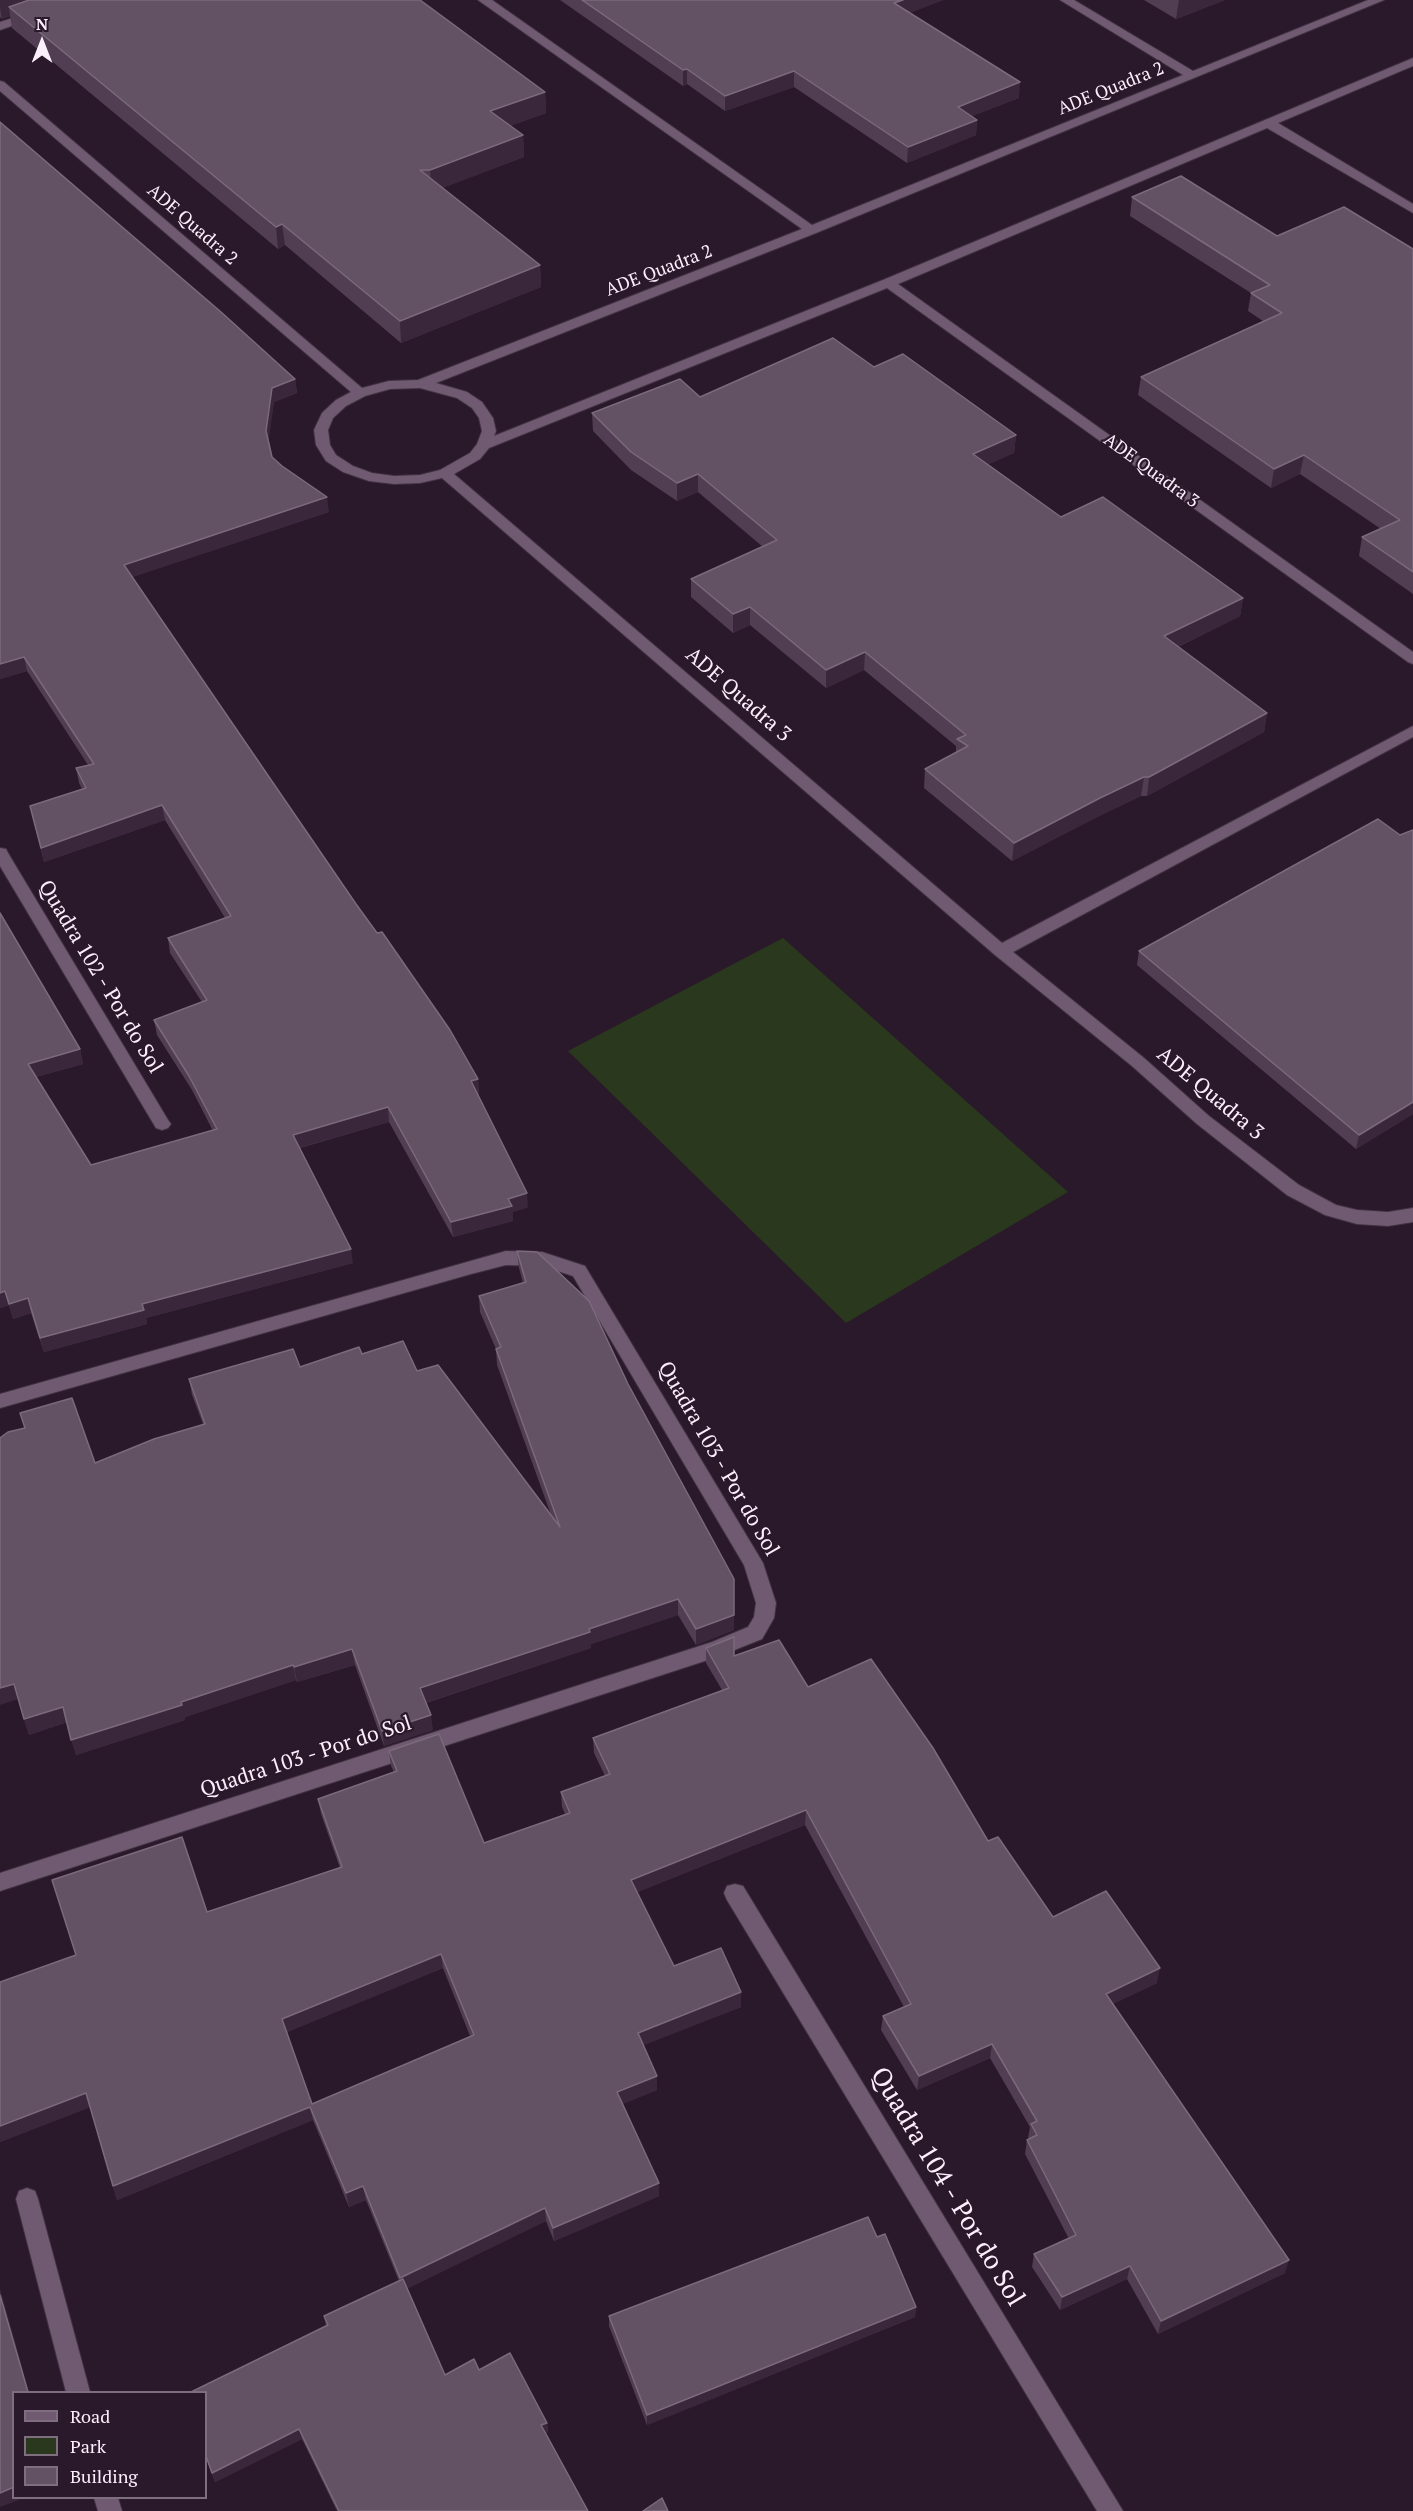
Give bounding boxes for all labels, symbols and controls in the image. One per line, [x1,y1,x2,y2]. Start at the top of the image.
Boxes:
north arrow [12,12,72,72]
text: N [36,13,48,35]
street label: ADE Quadra 2 [1055,58,1167,120]
street label: ADE Quadra 2 [142,180,242,270]
street label: ADE Quadra 2 [603,241,715,301]
street label: ADE Quadra 3 [1099,429,1203,513]
street label: ADE Quadra 3 [680,642,796,748]
street label: Quadra 102 - Por do Sol [32,876,168,1078]
street label: ADE Quadra 3 [1152,1042,1268,1146]
street label: Quadra 103 - Por do Sol [652,1357,784,1561]
street label: Quadra 103 - Por do Sol [197,1711,415,1803]
street label: Quadra 104 - Por do Sol [863,2062,1031,2312]
legend [12,2391,207,2499]
text: Road [70,2404,110,2428]
text: Park [70,2434,106,2458]
text: Building [70,2464,138,2488]

